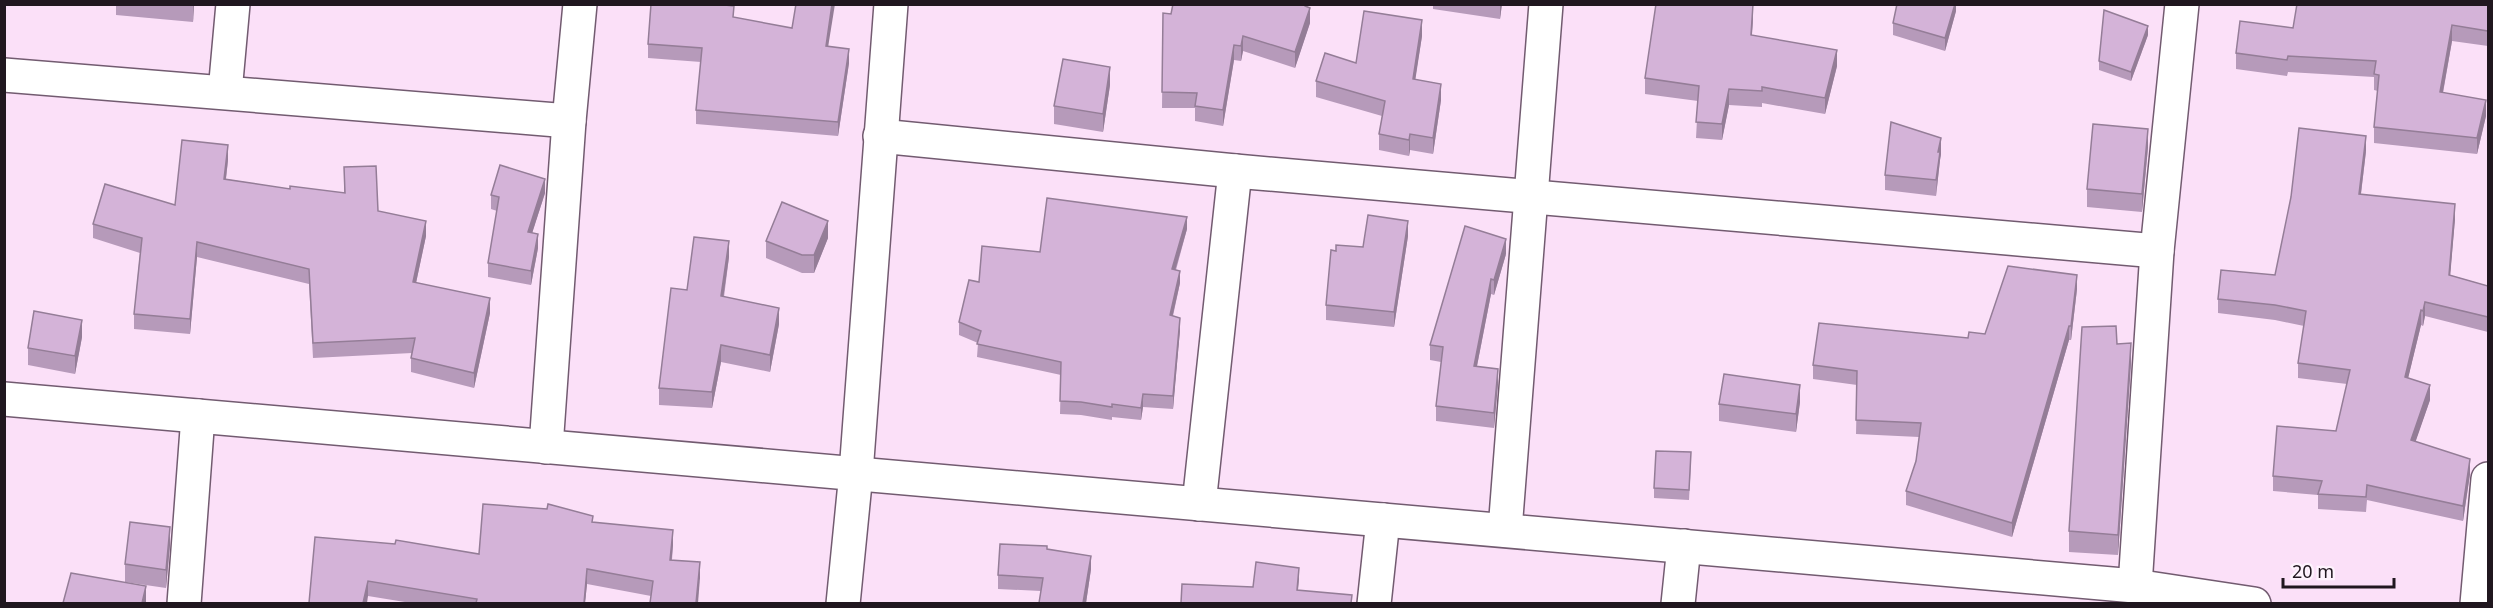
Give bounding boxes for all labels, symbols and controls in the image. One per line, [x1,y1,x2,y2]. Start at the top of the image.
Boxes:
scale bar [2283,551,2394,589]
text: 20 m [2292,559,2334,583]

